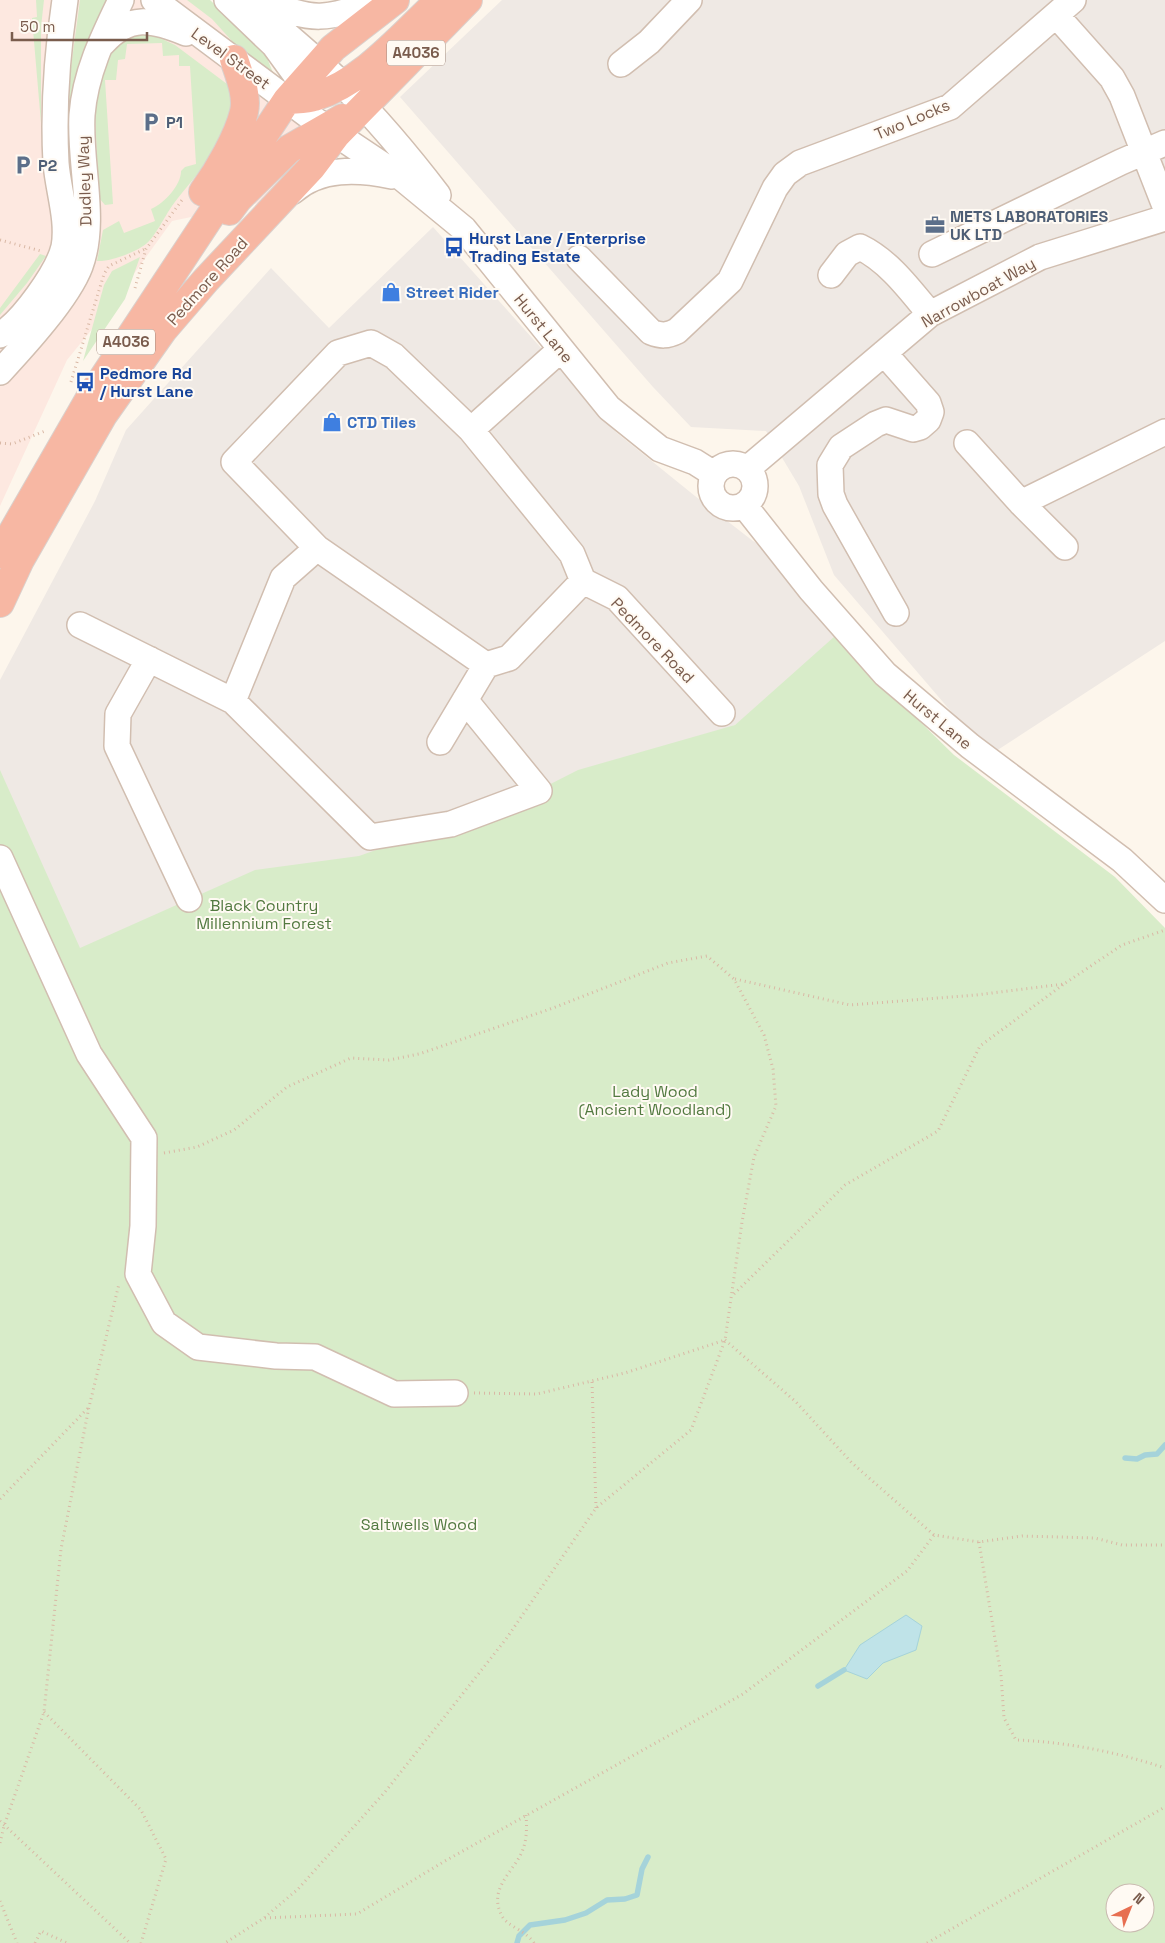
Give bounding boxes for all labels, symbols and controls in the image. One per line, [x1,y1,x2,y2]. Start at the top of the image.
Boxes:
scale bar [12,10,148,42]
text: 50 m [20,17,55,36]
street label: Level Street [187,23,274,94]
road number: A4036 [387,40,445,66]
street label: Two Locks [871,94,953,145]
parking icon: P1 [140,111,162,133]
place label: P1 [166,112,183,133]
street label: Dudley Way [72,135,97,227]
parking icon: P2 [12,154,34,176]
place label: P2 [38,155,57,176]
place label: METS LABORATORIES UK LTD [950,206,1108,245]
office icon: METS LABORATORIES UK LTD [924,214,946,236]
place label: Hurst Lane / Enterprise Trading Estate [469,228,646,267]
street label: Pedmore Road [162,233,252,330]
bus stop icon: Hurst Lane / Enterprise Trading Estate [443,236,465,258]
street label: Narrowboat Way [918,252,1039,332]
shop icon: Street Rider [380,281,402,303]
place label: Street Rider [406,282,499,303]
street label: Hurst Lane [509,289,578,367]
road number: A4036 [97,330,155,354]
place label: Pedmore Rd / Hurst Lane [99,363,193,402]
bus stop icon: Pedmore Rd / Hurst Lane [74,371,96,393]
shop icon: CTD Tiles [321,411,343,433]
place label: CTD Tiles [347,412,416,433]
street label: Pedmore Road [606,593,699,688]
street label: Hurst Lane [899,685,976,754]
park label: Black Country Millennium Forest [196,895,332,934]
park label: Lady Wood (Ancient Woodland) [579,1081,731,1120]
park label: Saltwells Wood [361,1514,477,1535]
north arrow [1105,1883,1155,1933]
text: N [1129,1889,1148,1908]

